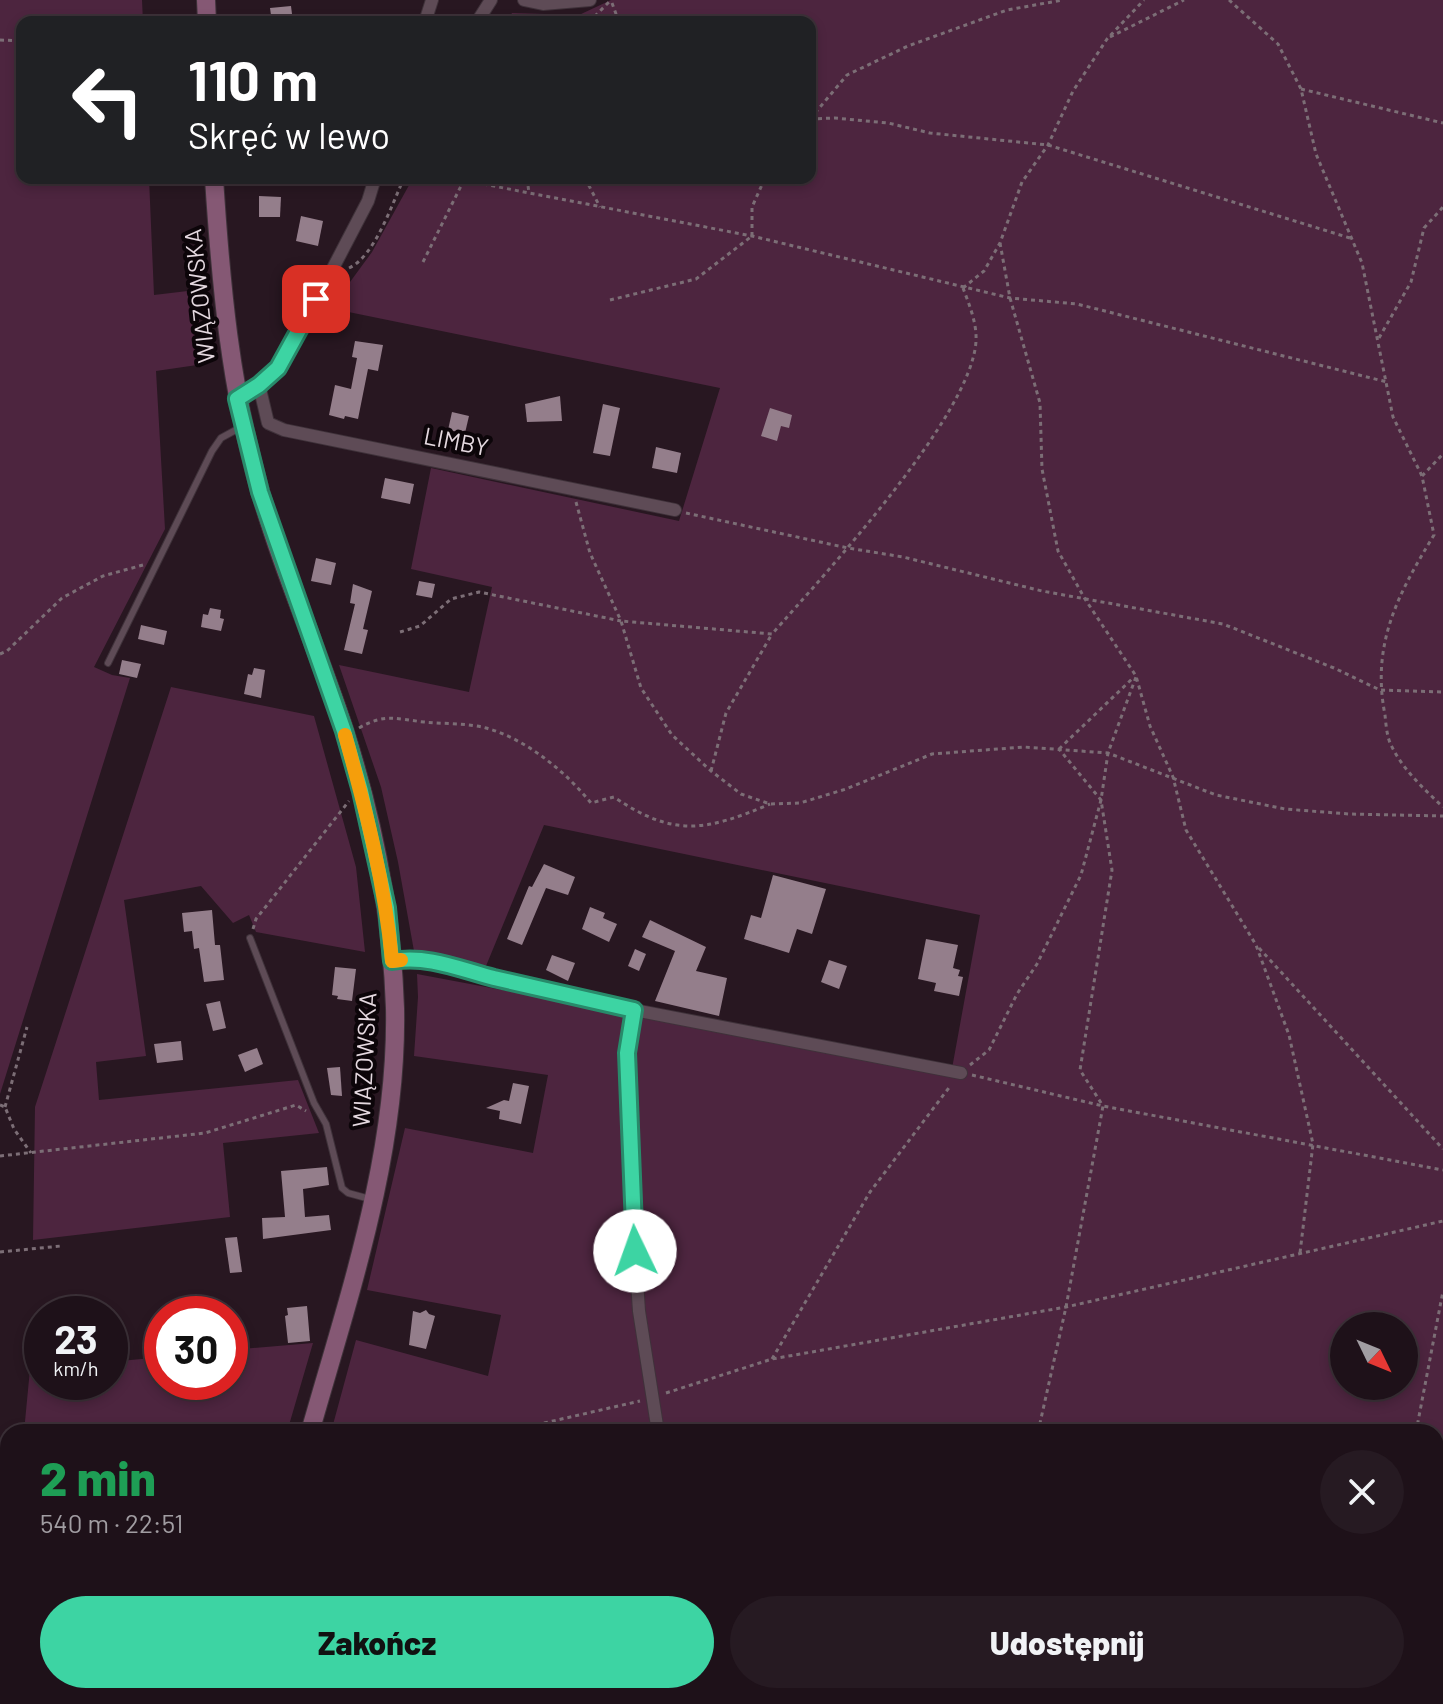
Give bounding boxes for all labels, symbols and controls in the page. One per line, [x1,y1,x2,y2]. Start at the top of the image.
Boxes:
text: 110 m [188,45,318,112]
icon: left [56,48,160,152]
text: Skręć w lewo [188,113,390,156]
street label: WIĄZOWSKA [177,227,220,365]
pin [282,265,350,333]
icon: arrive [294,277,338,321]
street label: LIMBY [421,420,491,461]
street label: WIĄZOWSKA [345,992,382,1128]
position arrow [593,1209,677,1293]
speed limit sign: 30 [144,1296,248,1400]
north arrow [1330,1312,1418,1400]
map controls [1330,1312,1418,1400]
text: 23 [54,1314,98,1362]
text: km/h [53,1356,99,1380]
text: 2 min [40,1448,156,1506]
button: close [1320,1450,1404,1534]
text: 540 m · 22:51 [40,1507,183,1538]
button: Zakończ [40,1596,714,1688]
button: Udostępnij [730,1596,1404,1688]

